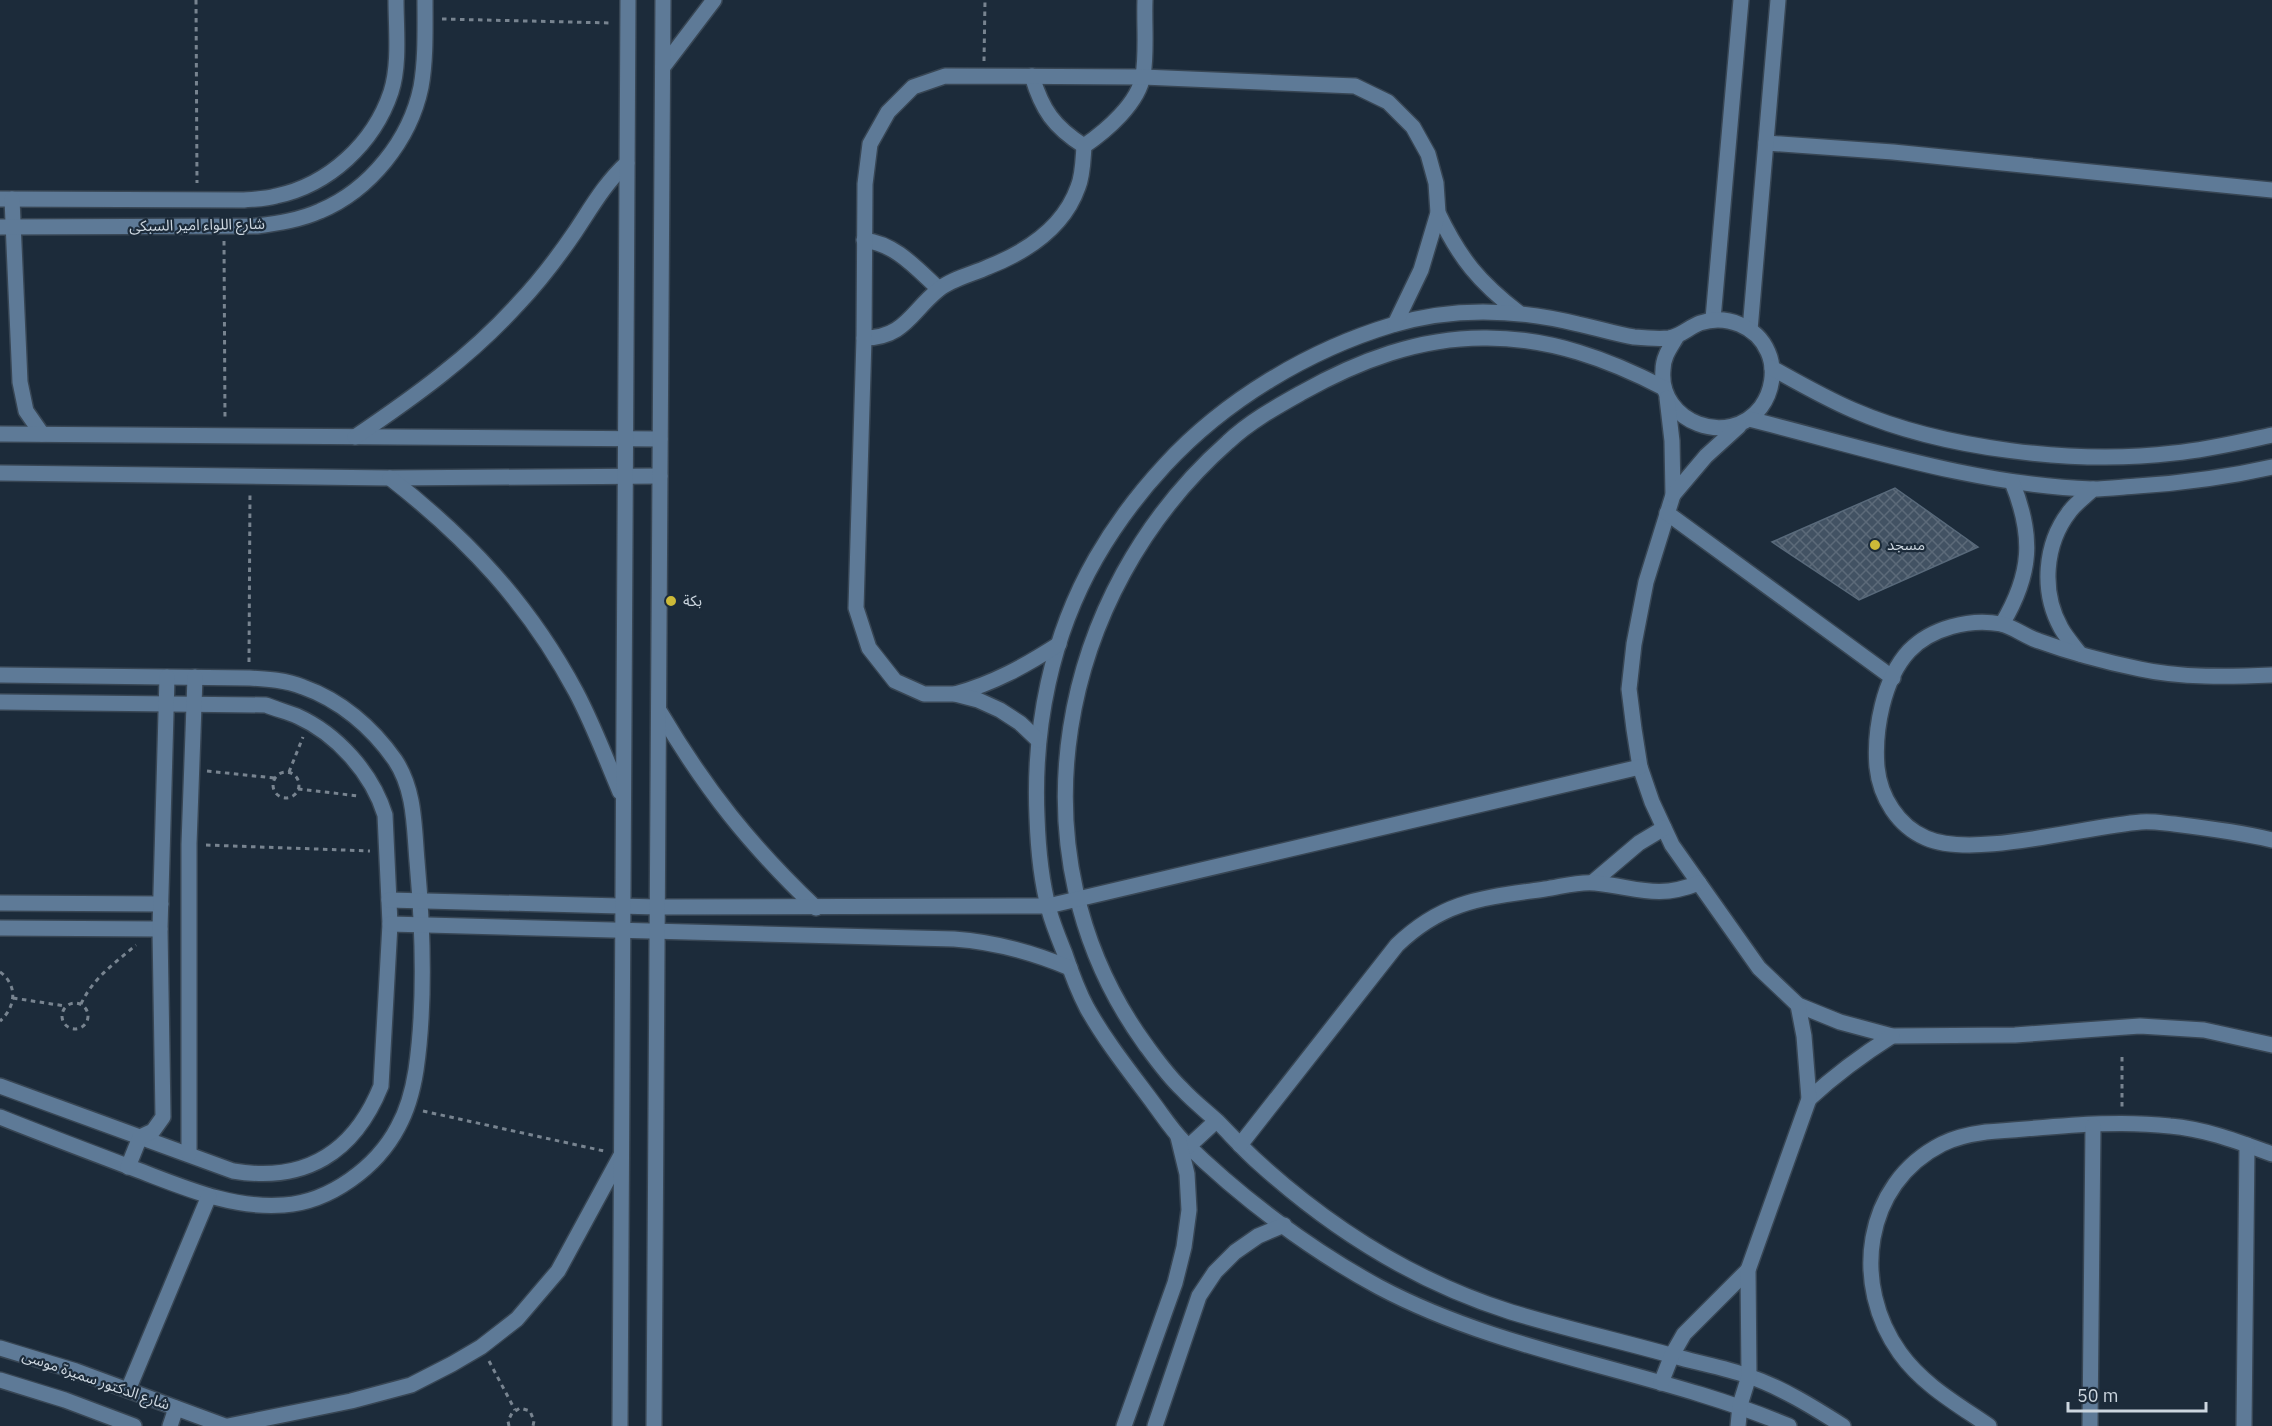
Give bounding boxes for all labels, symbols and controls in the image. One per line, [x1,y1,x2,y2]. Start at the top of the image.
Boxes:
street label: شارع اللواء امير السبكى [129,214,265,238]
place label: مسجد [1887,535,1925,554]
marker: مسجد [1868,538,1882,552]
place label: بكة [683,591,702,610]
marker: بكة [664,594,678,608]
street label: شارع الدكتور سميرة موسى [19,1345,173,1417]
scale bar [2068,1375,2206,1413]
text: 50 m [2077,1384,2119,1407]

